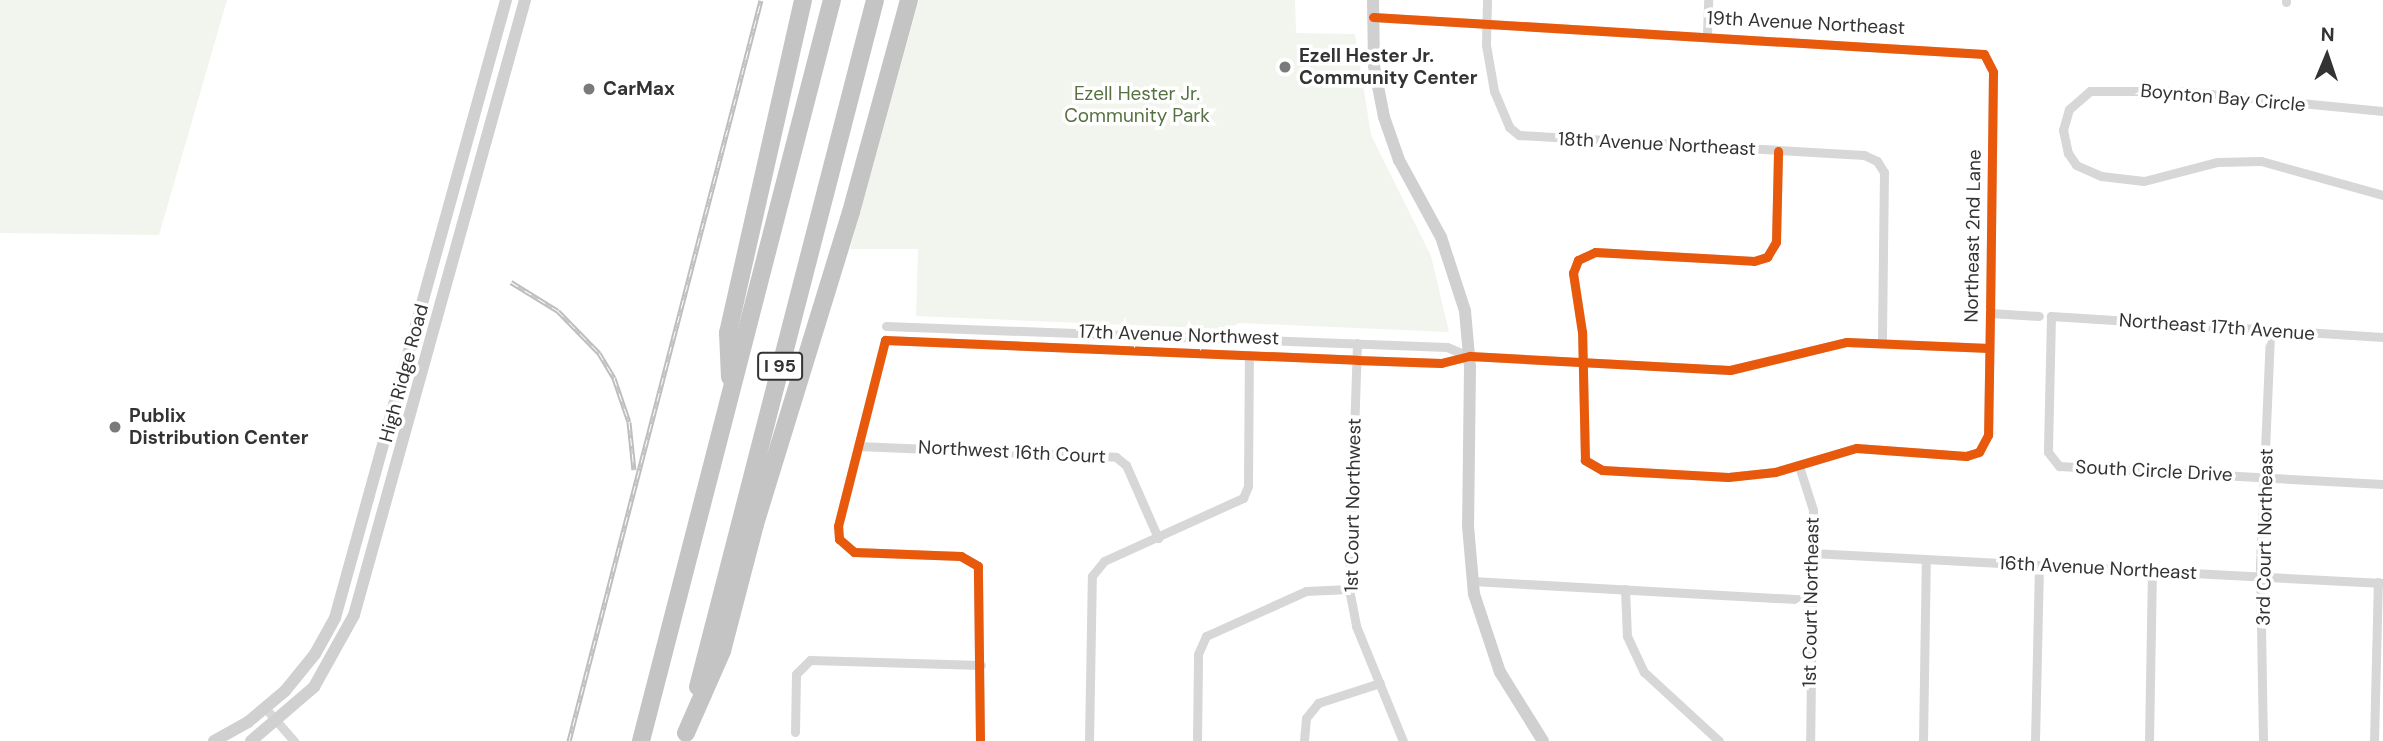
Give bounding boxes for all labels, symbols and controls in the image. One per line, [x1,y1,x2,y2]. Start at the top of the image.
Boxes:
street label: 19th Avenue Northeast [1706,6,1906,40]
north arrow [2292,21,2362,91]
text: N [2320,22,2335,47]
place label: Ezell Hester Jr. Community Center [1299,45,1478,89]
marker: Ezell Hester Jr. Community Center [1277,59,1293,75]
place label: CarMax [603,78,675,100]
street label: Boynton Bay Circle [2139,79,2307,117]
marker: CarMax [581,81,597,97]
park label: Ezell Hester Jr. Community Park [1064,83,1210,127]
street label: 18th Avenue Northeast [1558,127,1756,161]
street label: Northeast 2nd Lane [1960,149,1986,323]
street label: High Ridge Road [375,301,433,445]
street label: Northeast 17th Avenue [2118,309,2316,345]
street label: 17th Avenue Northwest [1078,320,1280,350]
road number: I 95 [756,352,804,380]
place label: Publix Distribution Center [129,405,308,449]
street label: 1st Court Northwest [1340,418,1366,592]
marker: Publix Distribution Center [107,419,123,435]
street label: Northwest 16th Court [918,436,1106,468]
street label: 3rd Court Northeast [2252,448,2278,626]
street label: South Circle Drive [2075,455,2233,487]
street label: 1st Court Northeast [1798,517,1824,687]
street label: 16th Avenue Northeast [1998,551,2198,585]

